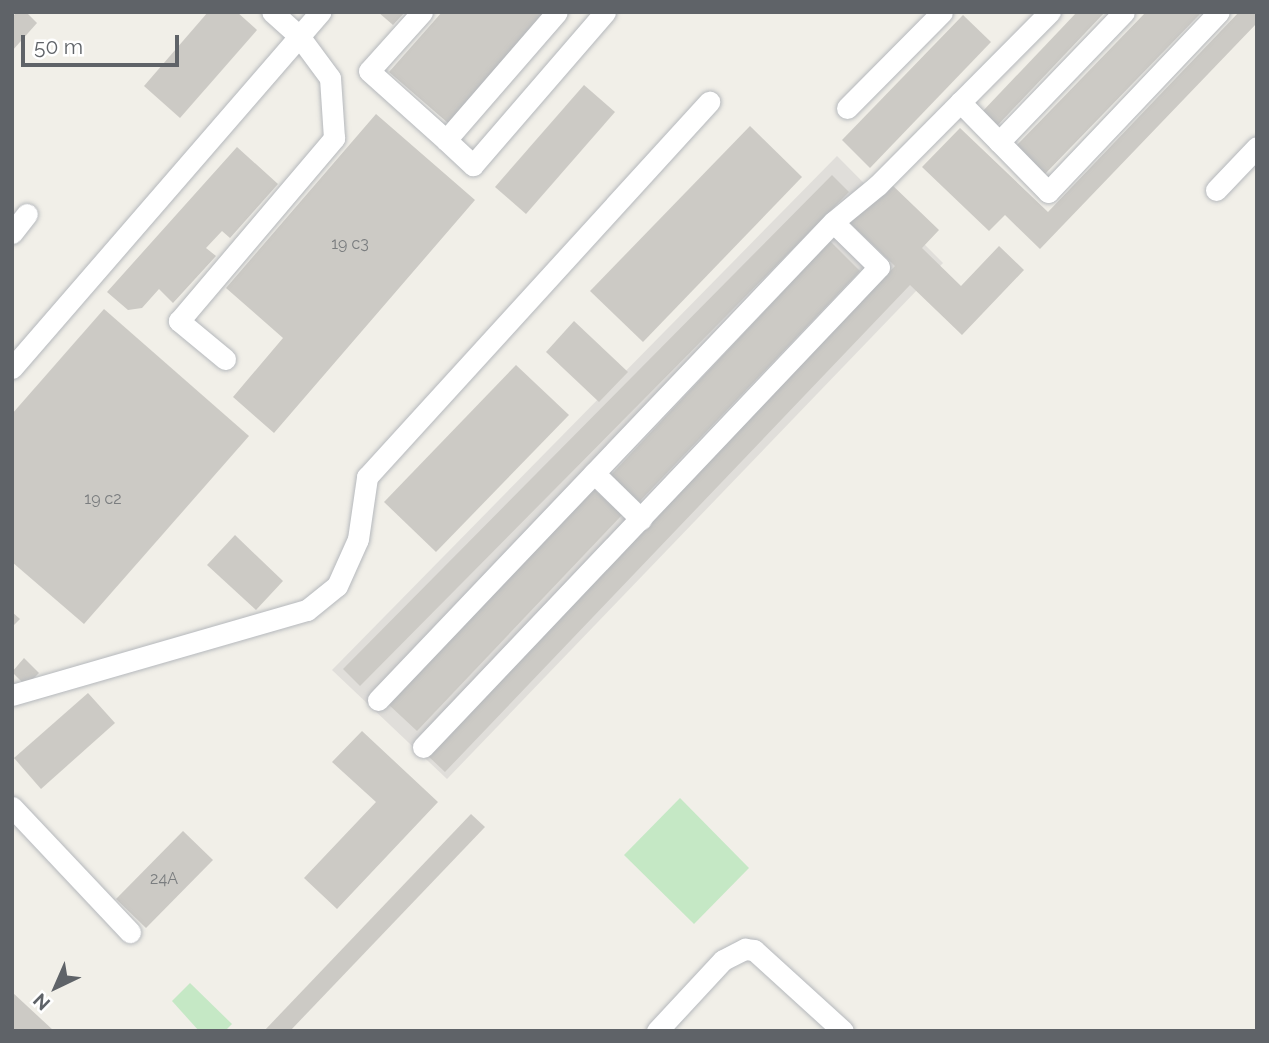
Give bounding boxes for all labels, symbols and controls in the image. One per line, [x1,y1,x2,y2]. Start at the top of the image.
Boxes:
scale bar [24,21,182,65]
text: 50 m [34,34,83,59]
house number: 19 с3 [331,234,369,254]
house number: 19 с2 [84,489,122,509]
house number: 24А [150,869,178,889]
north arrow [21,952,91,1022]
text: N [29,989,54,1015]

